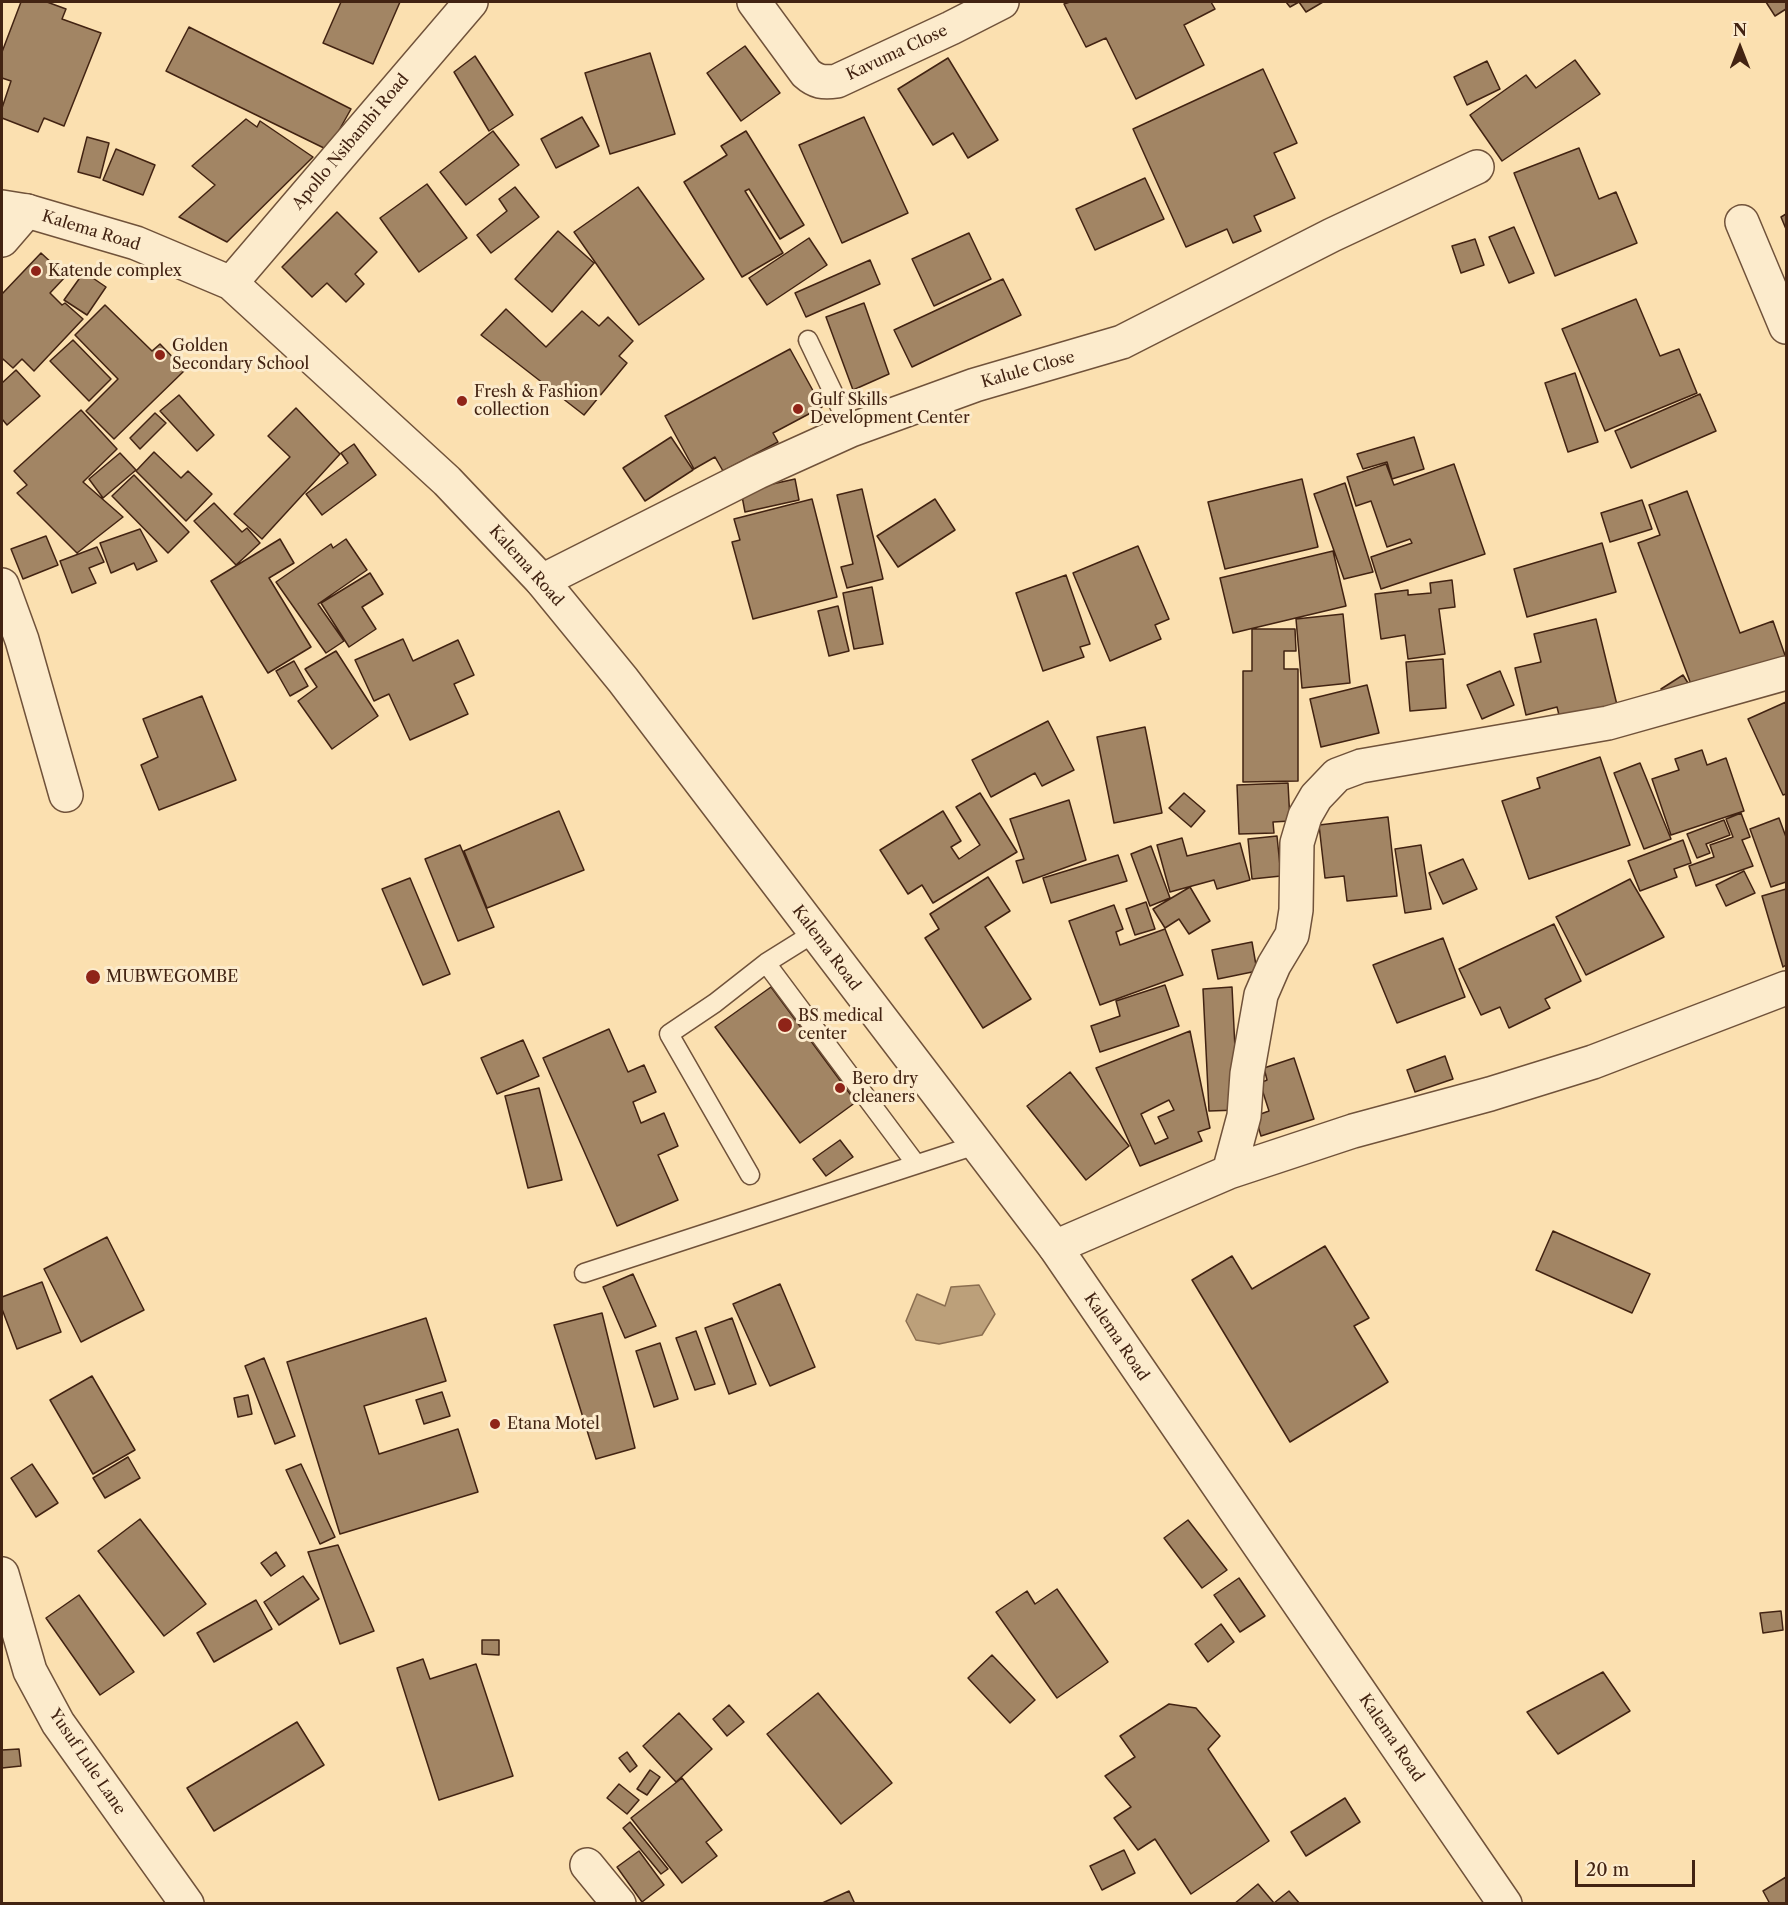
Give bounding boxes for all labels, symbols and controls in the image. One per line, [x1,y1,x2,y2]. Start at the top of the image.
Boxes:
north arrow [1710,18,1770,78]
text: N [1733,20,1747,40]
street label: Kavuma Close [843,21,951,85]
street label: Apollo Nsibambi Road [289,70,413,214]
street label: Kalema Road [40,207,142,255]
place label: Katende complex [48,261,182,281]
marker: Katende complex [29,264,43,278]
place label: Golden Secondary School [172,336,309,374]
marker: Golden Secondary School [153,348,167,362]
street label: Kalule Close [979,348,1077,392]
place label: Fresh & Fashion collection [474,382,598,420]
place label: Gulf Skills Development Center [810,390,970,428]
marker: Fresh & Fashion collection [455,394,469,408]
marker: Gulf Skills Development Center [791,402,805,416]
street label: Kalema Road [485,522,567,610]
street label: Kalema Road [788,902,864,994]
place label: MUBWEGOMBE [106,967,238,987]
marker: MUBWEGOMBE [84,968,102,986]
place label: BS medical center [798,1006,883,1044]
marker: BS medical center [776,1016,794,1034]
place label: Bero dry cleaners [852,1069,918,1107]
marker: Bero dry cleaners [833,1081,847,1095]
street label: Kalema Road [1080,1289,1152,1385]
place label: Etana Motel [507,1414,600,1434]
marker: Etana Motel [488,1417,502,1431]
street label: Kalema Road [1355,1690,1427,1786]
street label: Yusuf Lule Lane [45,1706,129,1818]
scale bar [1578,1848,1698,1886]
text: 20 m [1586,1859,1629,1881]

